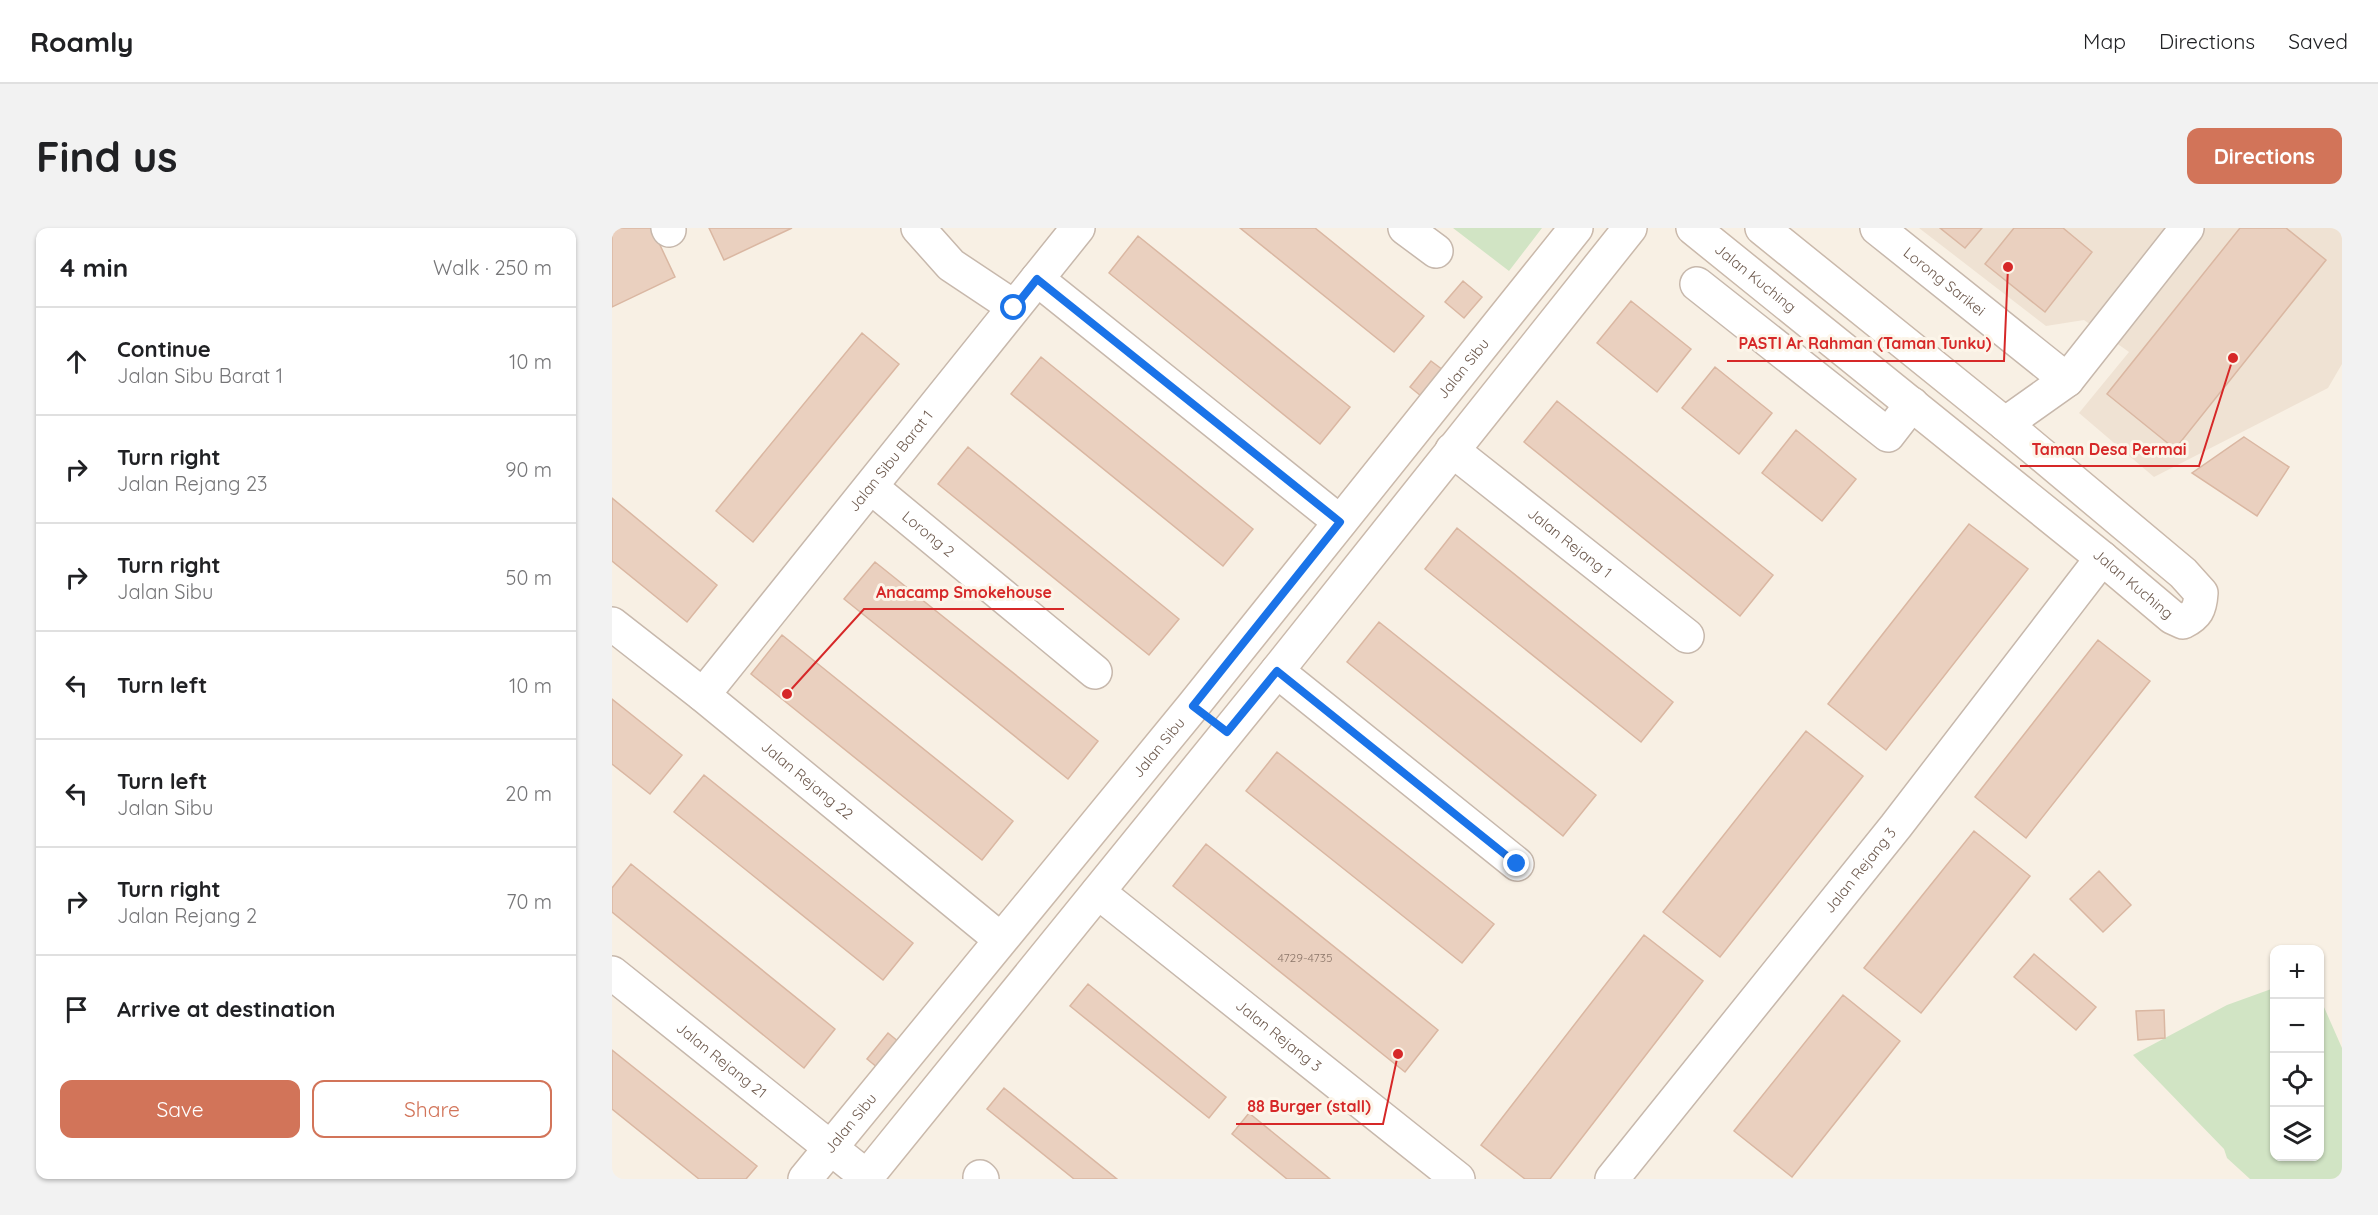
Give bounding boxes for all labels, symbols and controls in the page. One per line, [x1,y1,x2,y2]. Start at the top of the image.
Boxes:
text: Roamly [30,24,134,59]
text: Map [2083,28,2126,54]
text: Directions [2159,28,2255,54]
text: Saved [2288,28,2348,54]
button: Directions [2187,128,2342,184]
text: Find us [36,130,178,183]
street label: Jalan Kuching [1711,239,1800,316]
street label: Lorong Sarikei [1900,243,1989,320]
text: 4 min [60,251,128,284]
text: Walk · 250 m [433,255,552,280]
route start [1000,294,1026,320]
callout: PASTI Ar Rahman (Taman Tunku) [1727,327,2004,361]
text: PASTI Ar Rahman (Taman Tunku) [1739,333,1992,353]
street label: Jalan Sibu [1433,334,1493,403]
text: Continue [117,335,211,363]
icon: ahead [60,345,93,378]
text: 10 m [509,349,552,374]
text: Jalan Sibu Barat 1 [117,363,283,388]
street label: Jalan Sibu Barat 1 [844,406,937,515]
callout: Taman Desa Permai [2020,432,2199,466]
text: Taman Desa Permai [2031,439,2187,459]
text: Turn right [117,443,221,471]
icon: right [60,453,93,486]
text: 90 m [505,457,552,482]
text: Jalan Rejang 23 [117,471,267,496]
street label: Jalan Rejang 1 [1524,503,1616,582]
street label: Lorong 2 [898,507,958,561]
street label: Jalan Kuching [2089,545,2177,623]
text: Turn right [117,551,221,579]
icon: right [60,561,93,594]
text: 50 m [506,565,552,590]
callout: Anacamp Smokehouse [864,575,1064,609]
text: Jalan Sibu [117,579,213,604]
text: Anacamp Smokehouse [876,582,1052,602]
icon: left [60,669,93,702]
text: Turn left [117,671,207,699]
text: 10 m [509,673,552,698]
street label: Jalan Sibu [1128,713,1189,781]
street label: Jalan Rejang 22 [757,737,857,823]
text: Turn left [117,767,207,795]
icon: left [60,777,93,810]
text: 20 m [505,781,552,806]
text: Jalan Sibu [117,795,213,820]
street label: Jalan Rejang 3 [1820,823,1900,917]
route end [1503,850,1529,876]
text: Turn right [117,875,221,903]
icon: right [60,885,93,918]
text: 70 m [506,889,552,914]
text: Jalan Rejang 2 [117,903,257,928]
map controls [2270,945,2324,1161]
button: + [2270,945,2324,999]
house number: 4729-4735 [1277,950,1333,965]
icon: arrive [60,993,93,1026]
text: Arrive at destination [117,995,335,1023]
street label: Jalan Rejang 3 [1232,996,1326,1076]
button: − [2270,999,2324,1053]
street label: Jalan Rejang 21 [672,1018,771,1102]
button: locate [2270,1053,2324,1107]
button: Save [60,1080,300,1138]
button: Share [312,1080,552,1138]
street label: Jalan Sibu [820,1089,881,1157]
callout: 88 Burger (stall) [1236,1090,1383,1124]
text: 88 Burger (stall) [1247,1096,1371,1116]
button: layers [2270,1107,2324,1161]

